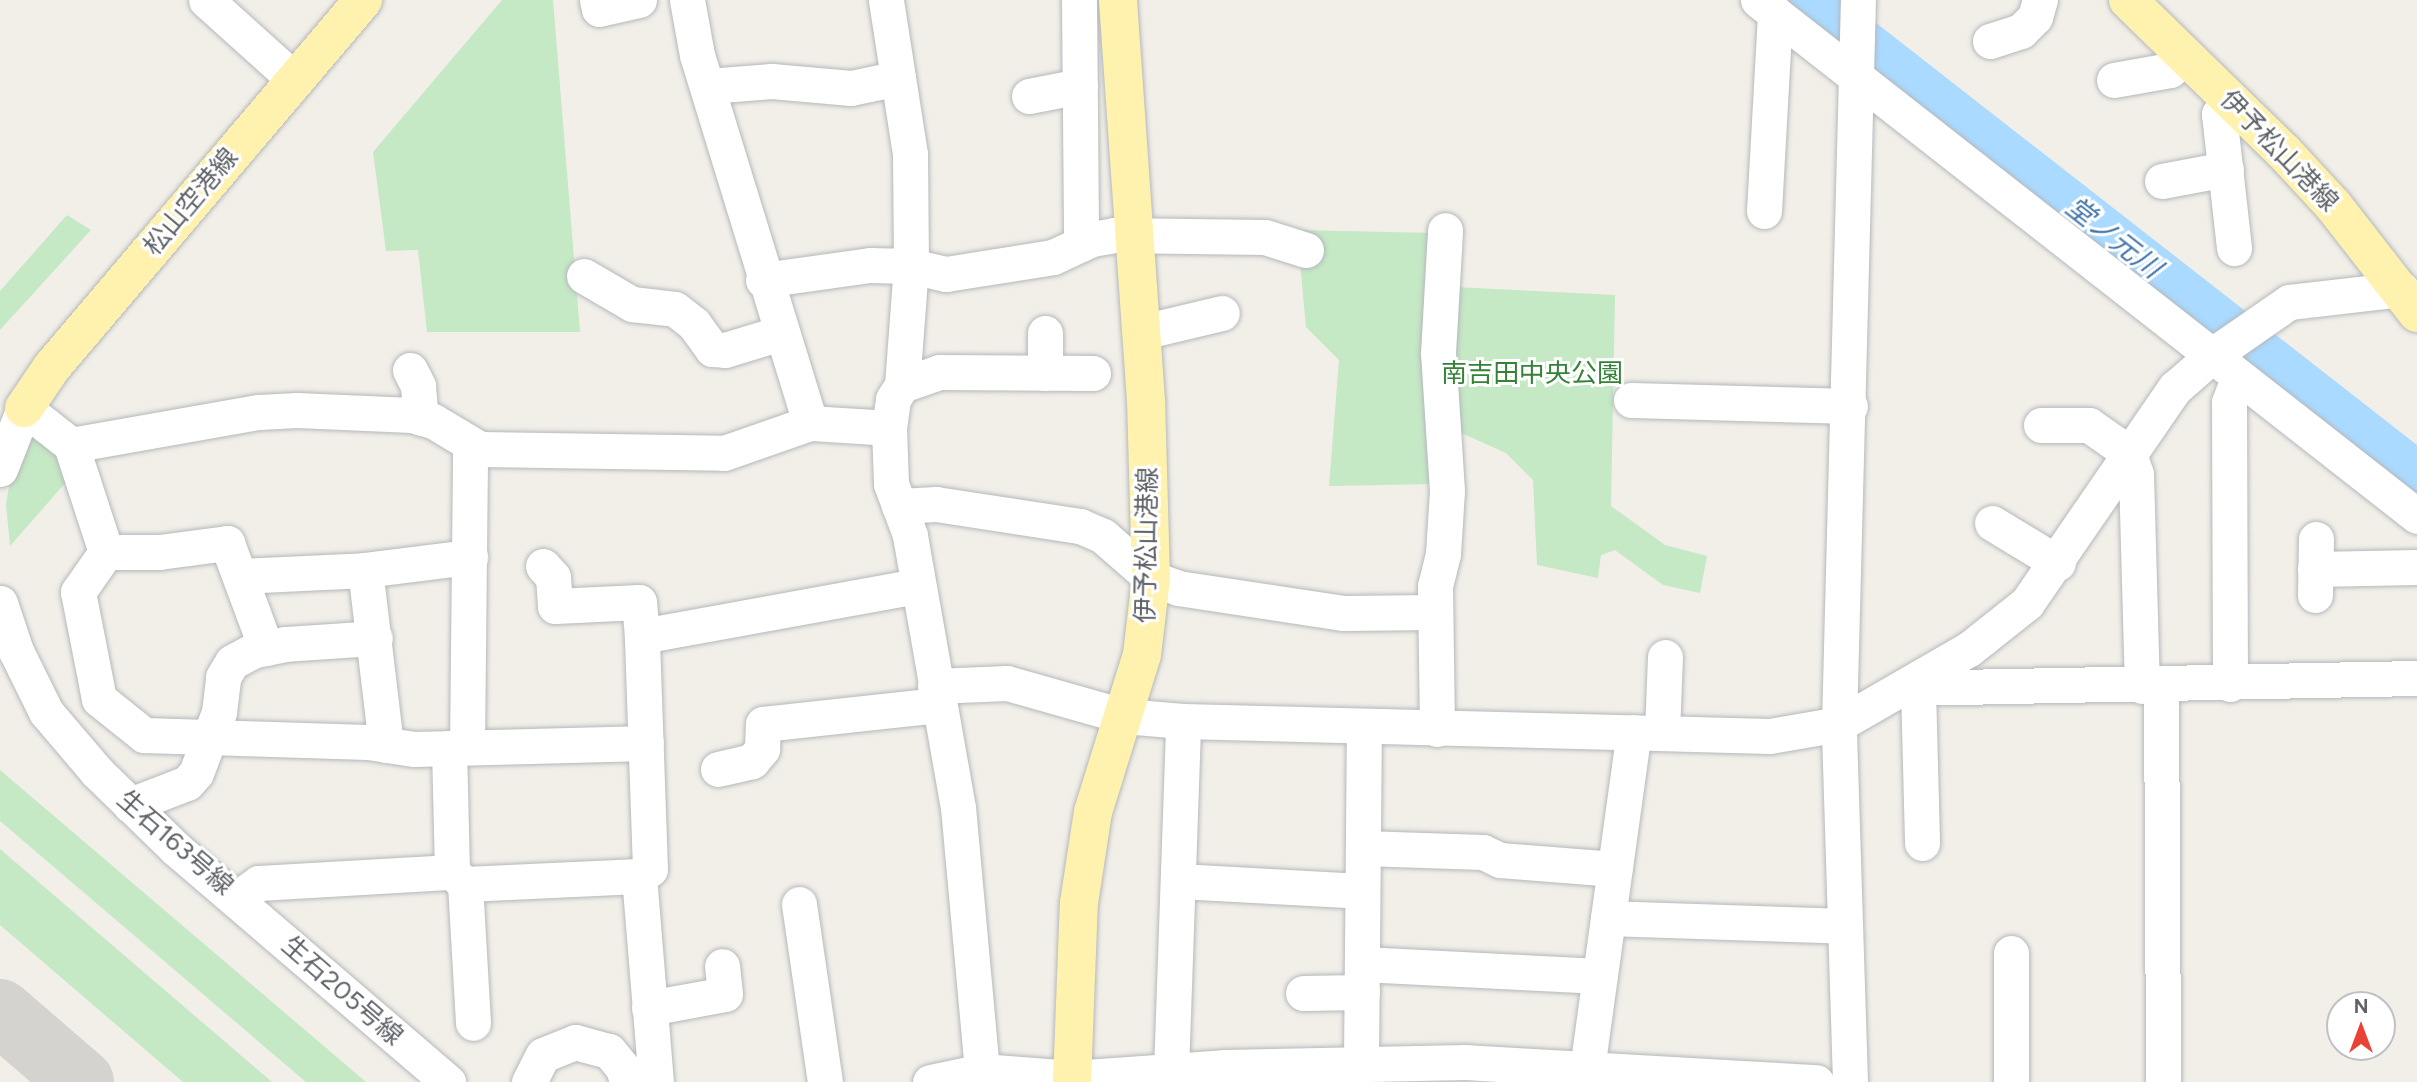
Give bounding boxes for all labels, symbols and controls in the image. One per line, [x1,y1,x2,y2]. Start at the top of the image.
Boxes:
street label: 伊予松山港線 [2214,84,2344,218]
street label: 松山空港線 [137,142,245,262]
water label: 堂ノ元川 [2060,189,2168,285]
park label: 南吉田中央公園 [1441,358,1623,390]
street label: 伊予松山港線 [1130,467,1164,623]
street label: 生石163号線 [111,784,239,902]
street label: 生石205号線 [275,930,409,1052]
north arrow [2326,991,2396,1061]
text: N [2354,995,2368,1018]

